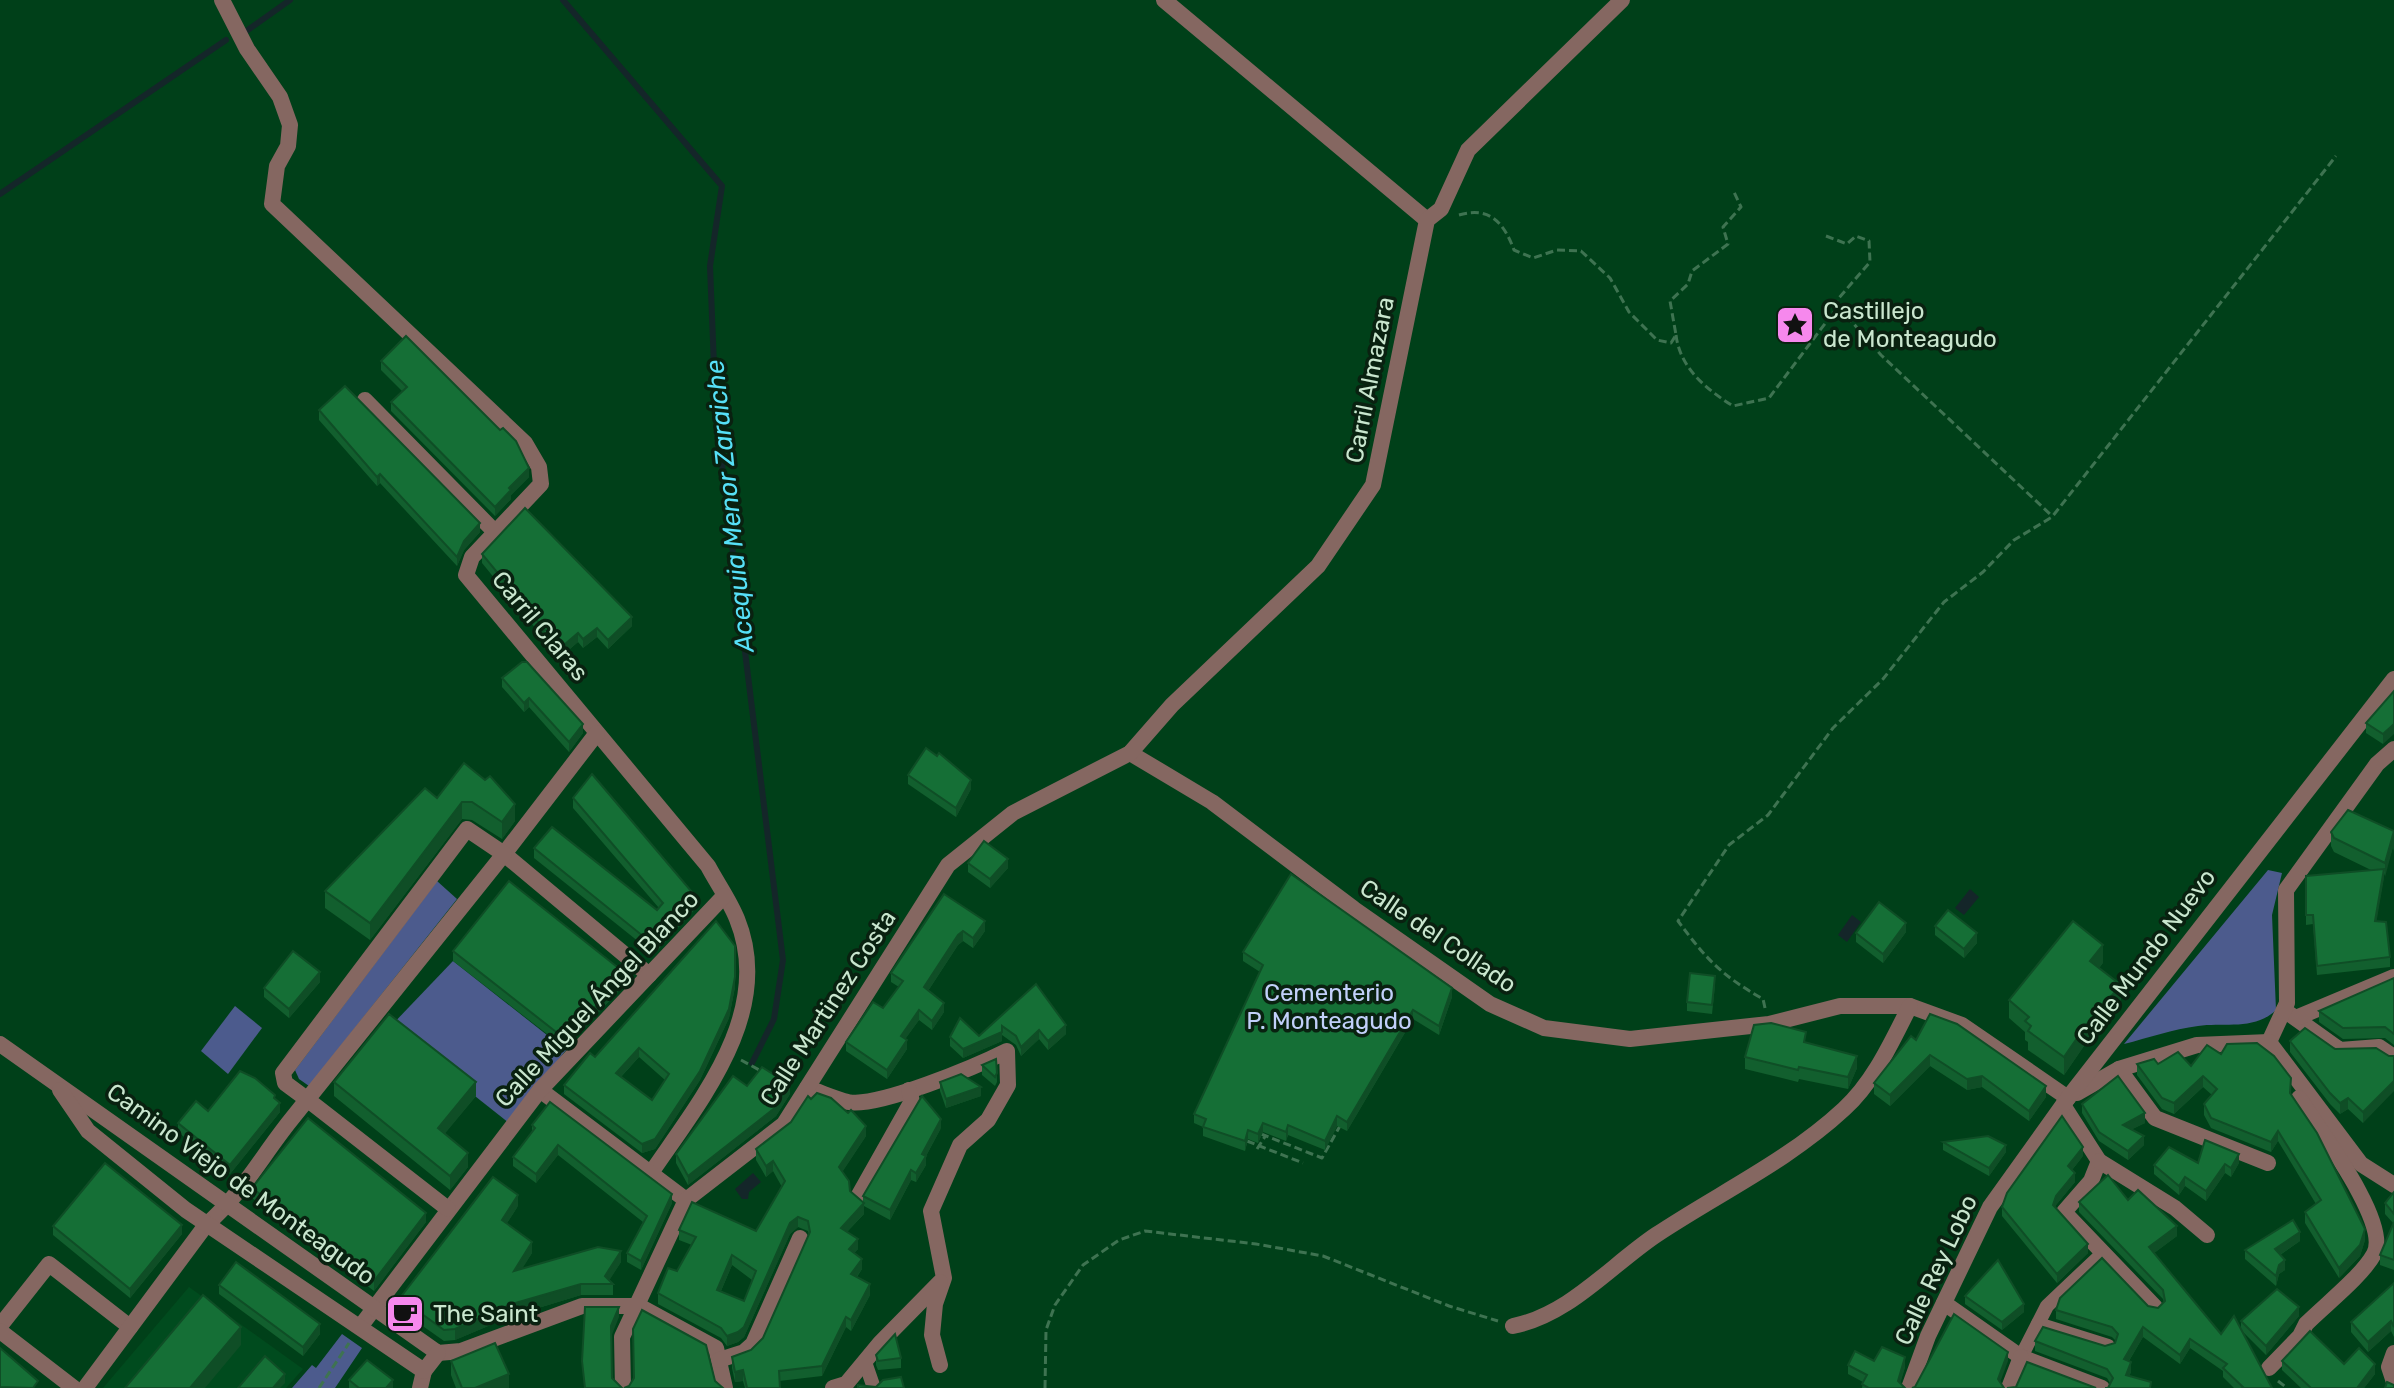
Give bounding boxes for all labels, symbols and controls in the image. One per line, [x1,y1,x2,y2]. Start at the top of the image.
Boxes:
street label: Carril Almazara [1340,295,1400,465]
place label: Castillejo de Monteagudo [1823,297,1997,353]
place icon: Castillejo de Monteagudo [1774,304,1816,346]
water label: Acequia Menor Zaraiche [699,358,761,656]
street label: Carril Claras [486,565,594,687]
street label: Calle Mundo Nuevo [2071,864,2221,1050]
street label: Calle del Collado [1355,873,1521,999]
street label: Calle Miguel Ángel Blanco [490,885,704,1113]
street label: Calle Martinez Costa [754,905,902,1111]
park label: Cementerio P. Monteagudo [1246,979,1412,1035]
street label: Camino Viejo de Monteagudo [102,1077,380,1291]
street label: Calle Rey Lobo [1889,1191,1983,1349]
cafe icon: The Saint [384,1293,426,1335]
place label: The Saint [433,1300,538,1328]

